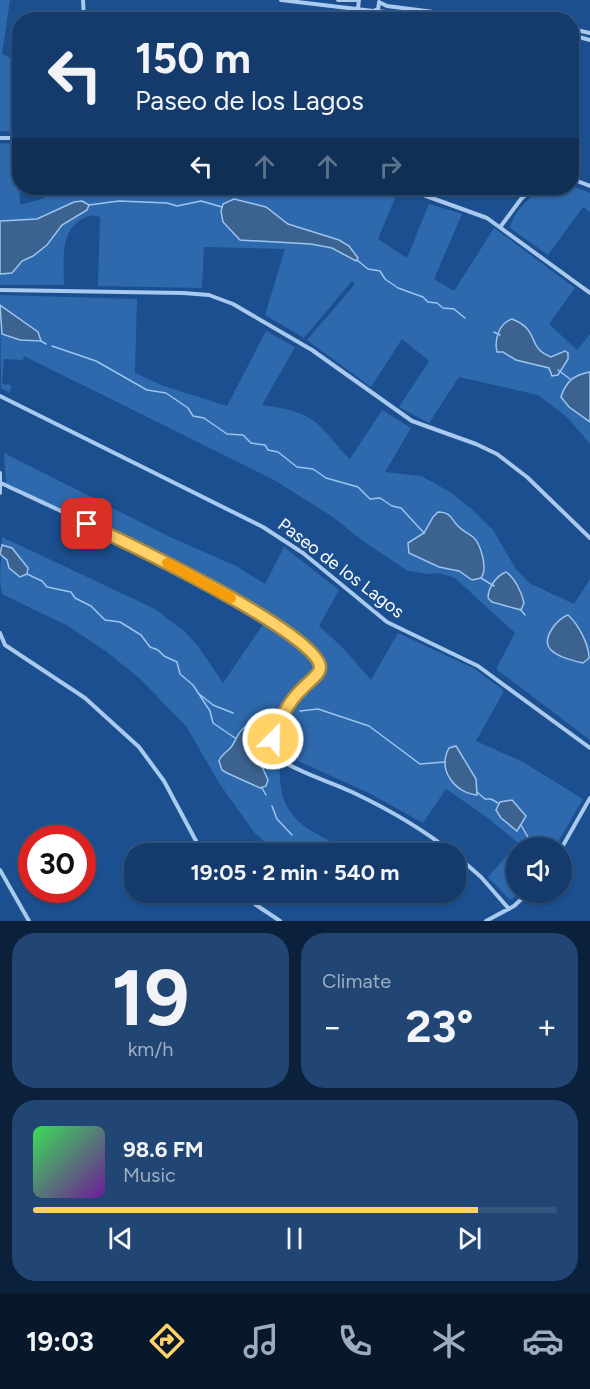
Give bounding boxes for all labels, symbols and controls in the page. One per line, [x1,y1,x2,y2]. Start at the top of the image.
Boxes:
text: 150 m [135,33,251,84]
icon: left [36,36,114,114]
text: Paseo de los Lagos [135,84,364,117]
icon: left [185,150,218,183]
icon: ahead [248,150,281,183]
icon: ahead [311,150,344,183]
icon: right [374,150,407,183]
pin [61,498,112,549]
icon: arrive [70,507,103,540]
street label: Paseo de los Lagos [273,513,409,623]
position arrow [241,707,305,771]
speed limit sign: 30 [18,825,96,903]
map controls [506,837,572,903]
button: sound [506,837,572,903]
text: 19:05 · 2 min · 540 m [191,859,399,886]
text: 19 [111,951,190,1045]
text: Climate [322,969,391,993]
text: 23° [405,999,474,1053]
text: − [322,1007,343,1046]
text: + [536,1007,557,1046]
text: km/h [128,1037,173,1061]
text: 98.6 FM [123,1136,204,1163]
text: Music [123,1163,176,1187]
icon: previous [104,1222,137,1255]
icon: pause [278,1222,311,1255]
icon: next [453,1222,486,1255]
icon: directions [146,1320,188,1362]
icon: music [240,1320,282,1362]
icon: phone [334,1320,376,1362]
icon: climate [428,1320,470,1362]
icon: car [522,1320,564,1362]
text: 19:03 [26,1325,94,1358]

